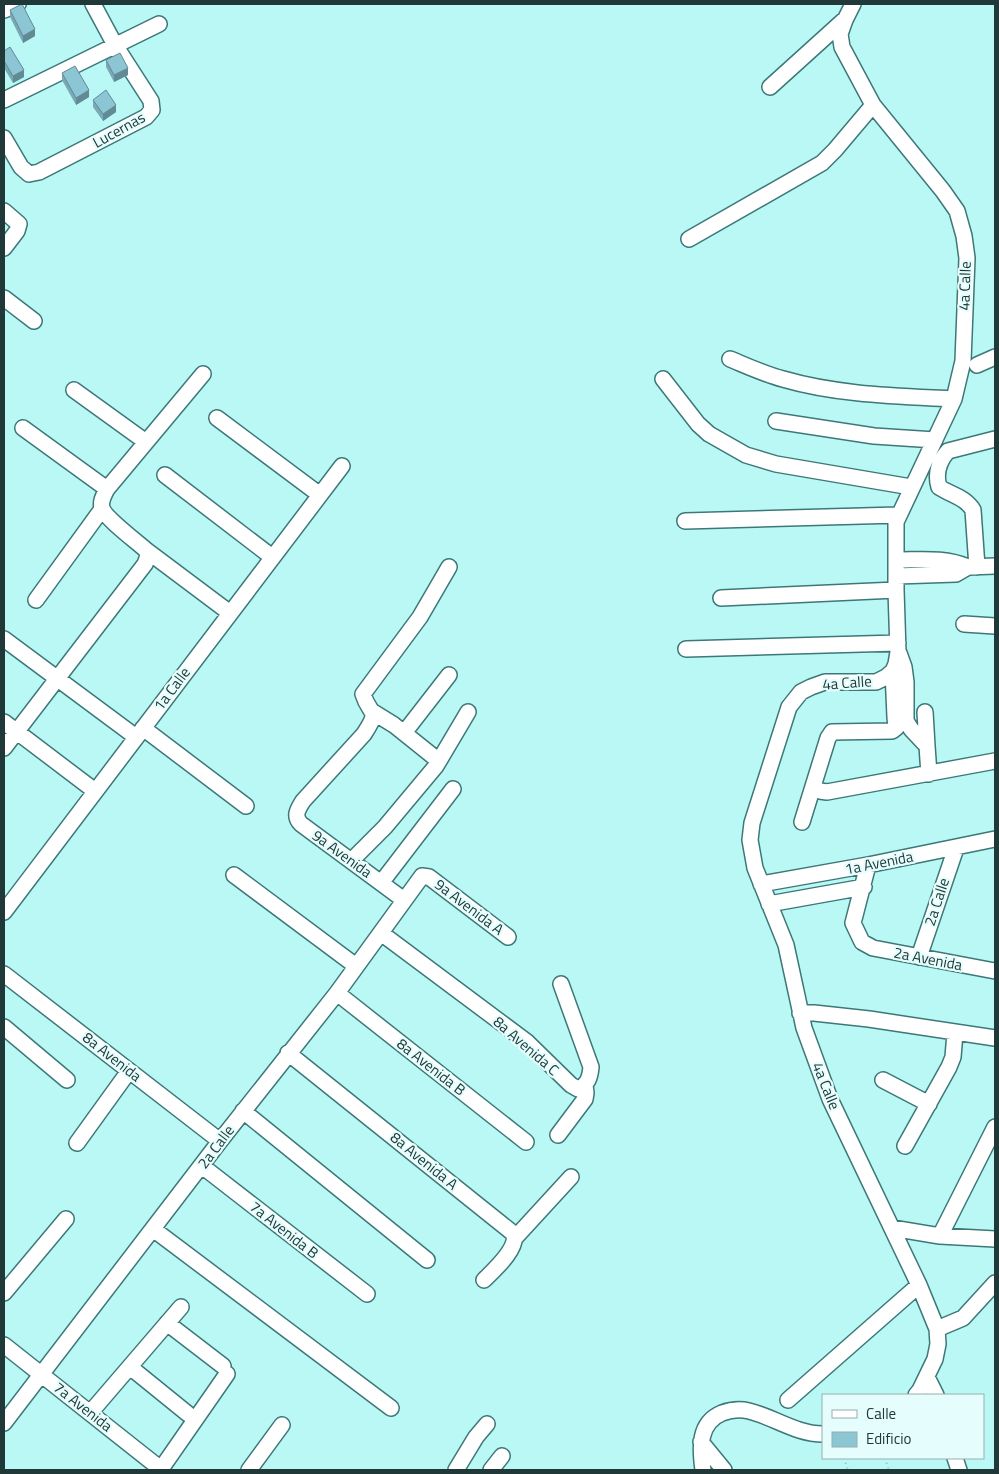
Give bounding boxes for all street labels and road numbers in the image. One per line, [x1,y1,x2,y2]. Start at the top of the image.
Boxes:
street label: Lucernas [88,106,149,153]
street label: 4a Calle [952,261,977,311]
street label: 1a Calle [148,662,196,715]
street label: 4a Calle [822,669,872,696]
street label: 9a Avenida [307,824,377,884]
street label: 1a Avenida [843,845,916,880]
street label: 9a Avenida A [430,873,509,940]
street label: 2a Calle [918,875,955,929]
street label: 2a Avenida [892,941,965,977]
street label: 8a Avenida C [488,1010,564,1081]
street label: 8a Avenida [78,1026,147,1087]
street label: 8a Avenida B [392,1032,471,1101]
street label: 4a Calle [807,1059,846,1113]
street label: 2a Calle [192,1120,240,1173]
street label: 8a Avenida A [385,1126,463,1195]
street label: 7a Avenida B [245,1195,324,1264]
street label: 7a Avenida [49,1376,118,1437]

